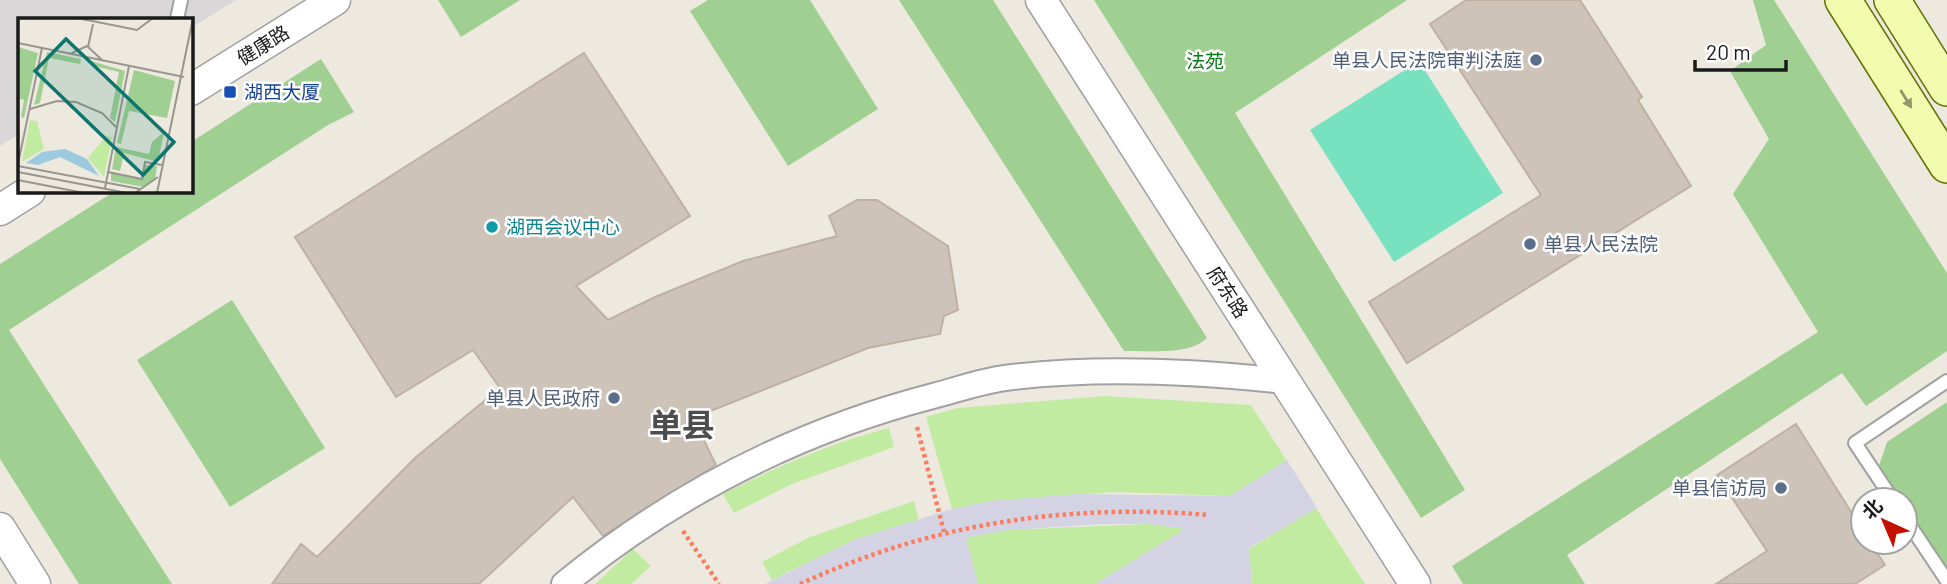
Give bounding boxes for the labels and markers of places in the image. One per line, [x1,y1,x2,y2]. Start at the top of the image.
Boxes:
place label: 单县人民法院审判法庭 [1332,48,1522,71]
marker: 单县人民法院审判法庭 [1528,52,1544,68]
place label: 湖西大厦 [244,80,320,103]
marker: 湖西大厦 [222,84,238,100]
place label: 湖西会议中心 [506,215,620,238]
marker: 湖西会议中心 [484,219,500,235]
place label: 单县人民法院 [1544,232,1658,255]
marker: 单县人民法院 [1522,236,1538,252]
place label: 单县人民政府 [486,386,600,409]
marker: 单县人民政府 [606,390,622,406]
place label: 单县信访局 [1672,476,1767,499]
marker: 单县信访局 [1773,480,1789,496]

